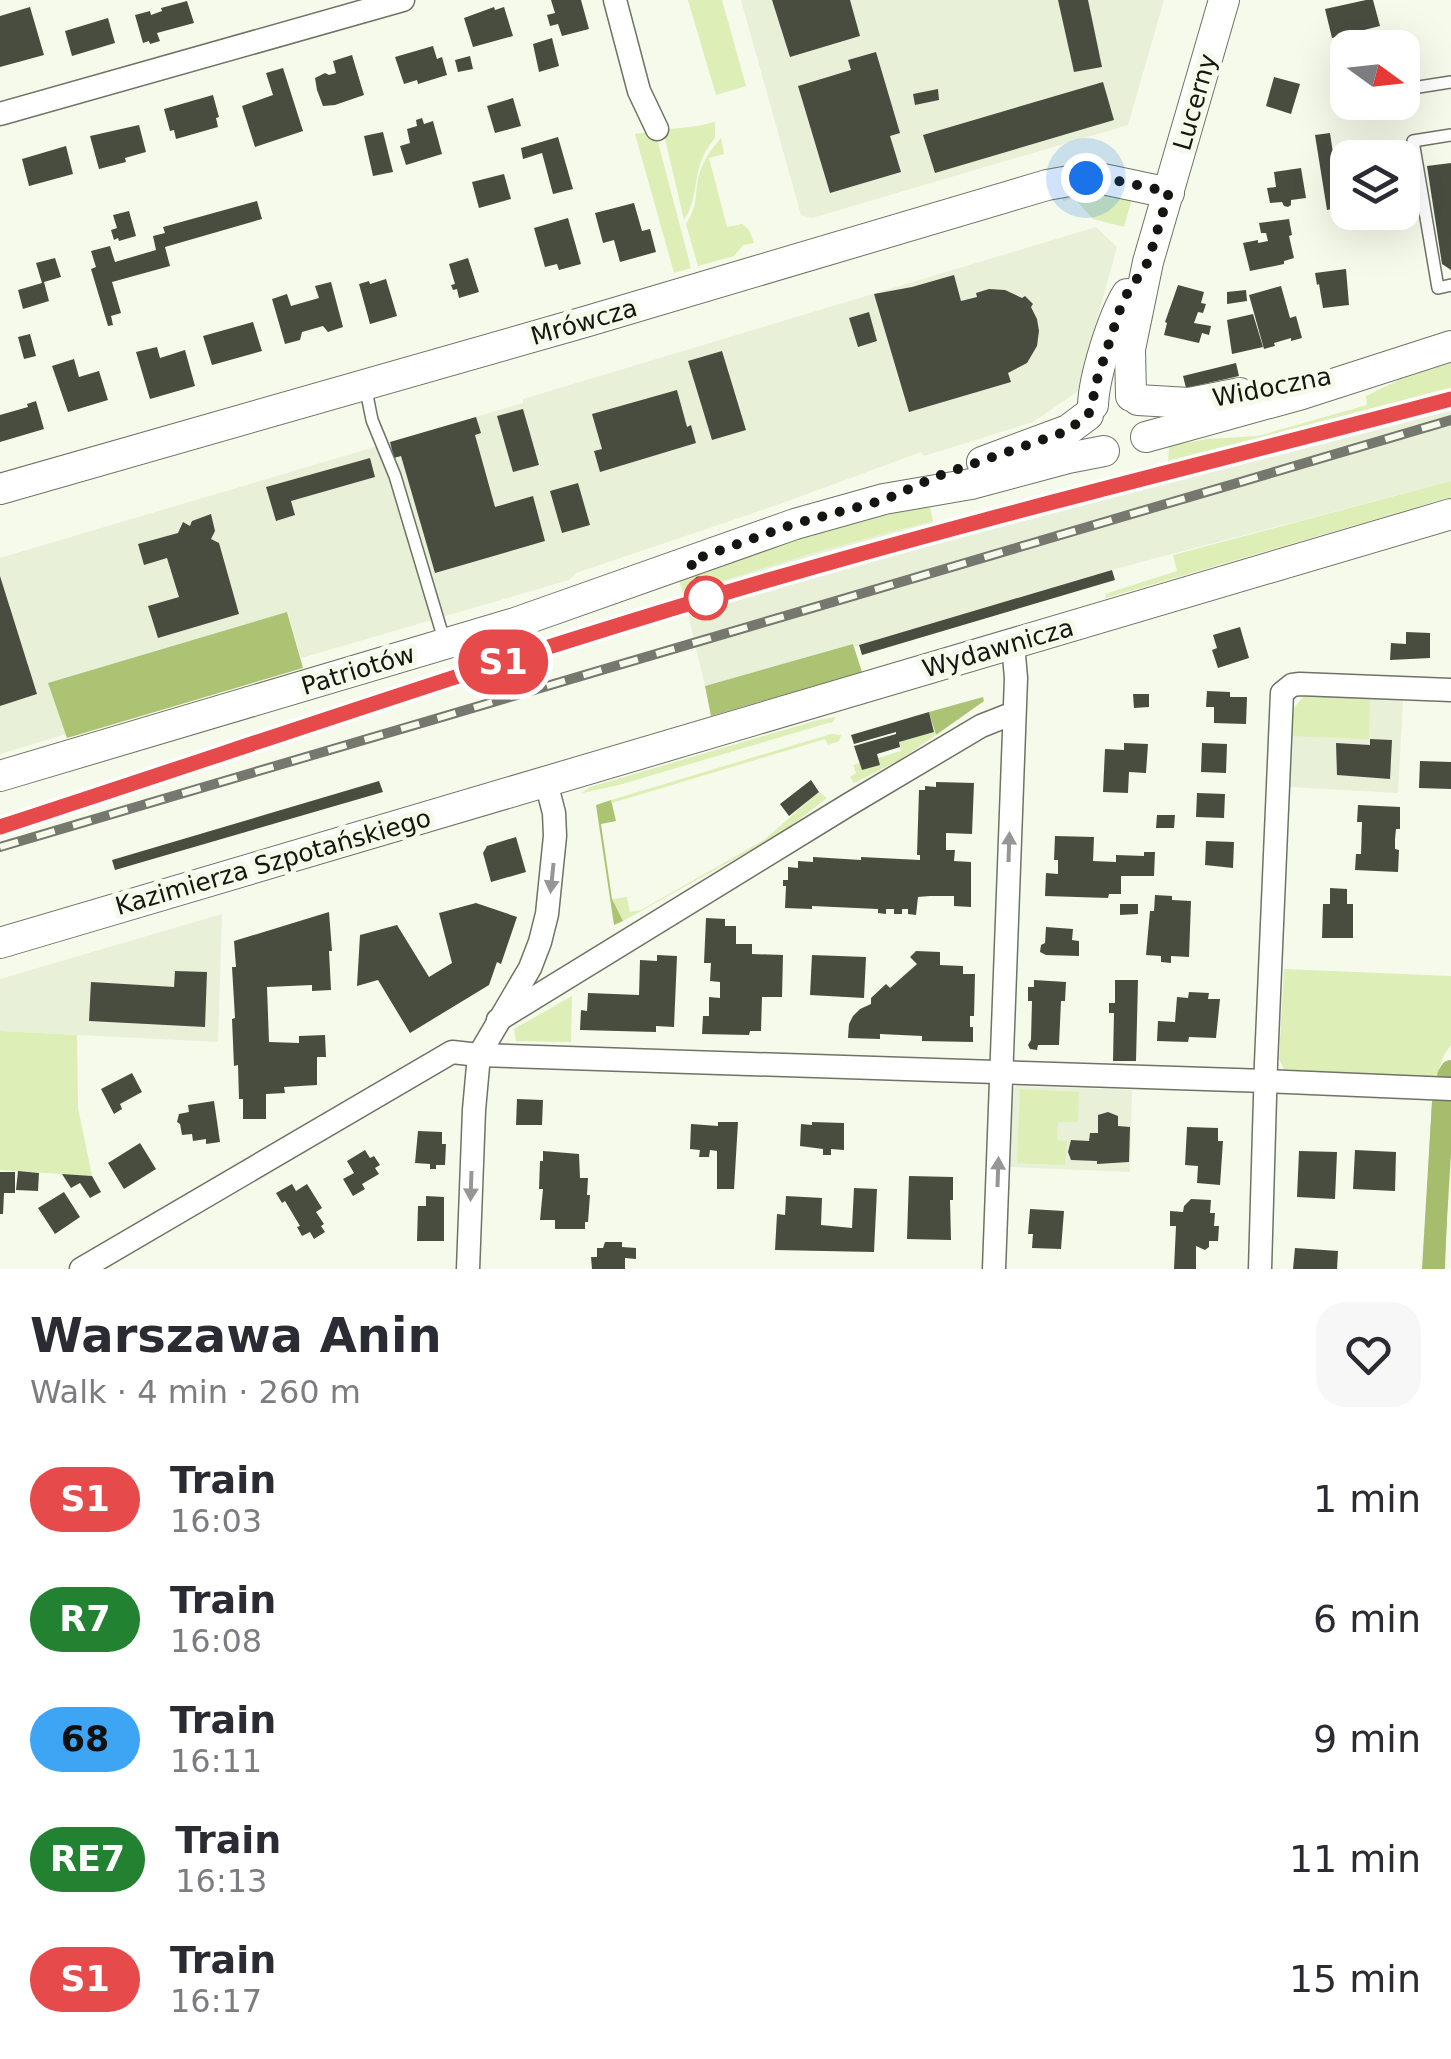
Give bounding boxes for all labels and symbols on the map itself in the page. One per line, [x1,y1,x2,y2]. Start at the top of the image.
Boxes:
north arrow [1330,30,1420,120]
street label: Lucerny [1167,50,1223,154]
your location [1061,153,1111,203]
street label: Mrówcza [528,293,640,351]
street label: Widoczna [1210,361,1334,413]
unlabelled marker [685,577,727,619]
street label: Wydawnicza [919,613,1077,683]
line badge: S1 [458,630,548,694]
street label: Patriotów [298,639,418,701]
street label: Kazimierza Szpotańskiego [112,803,434,921]
one-way arrow [1002,830,1018,862]
one-way arrow [543,862,559,894]
one-way arrow [990,1155,1006,1187]
one-way arrow [463,1170,479,1202]

